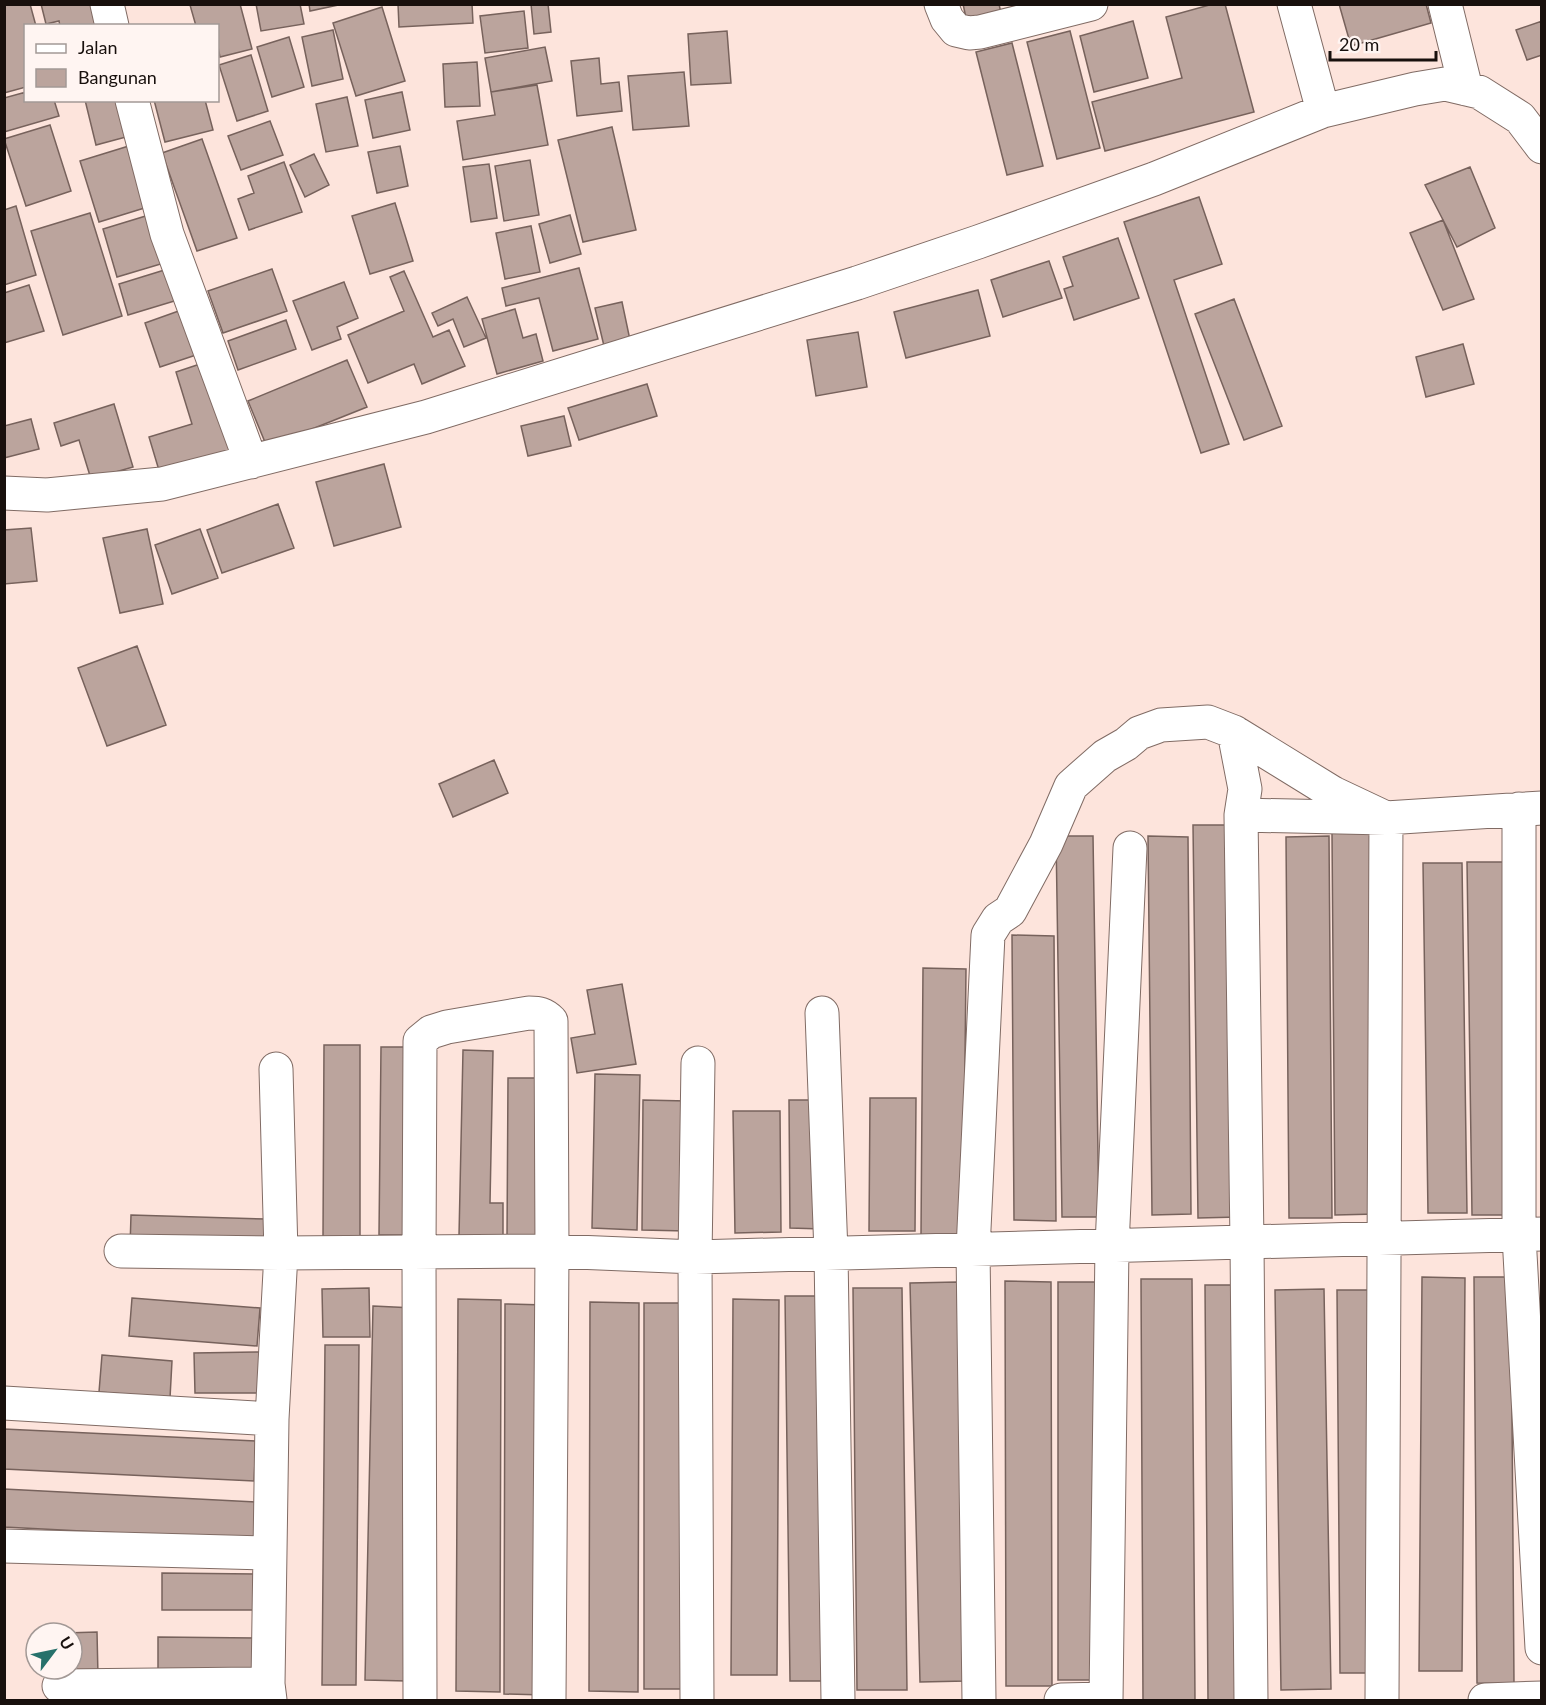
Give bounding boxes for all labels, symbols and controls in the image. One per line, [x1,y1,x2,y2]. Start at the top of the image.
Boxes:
legend [24,24,219,102]
scale bar [1330,24,1436,62]
text: 20 m [1339,33,1379,55]
text: Jalan [78,36,117,58]
text: Bangunan [78,66,157,88]
north arrow [24,1621,84,1681]
text: U [56,1633,78,1653]

